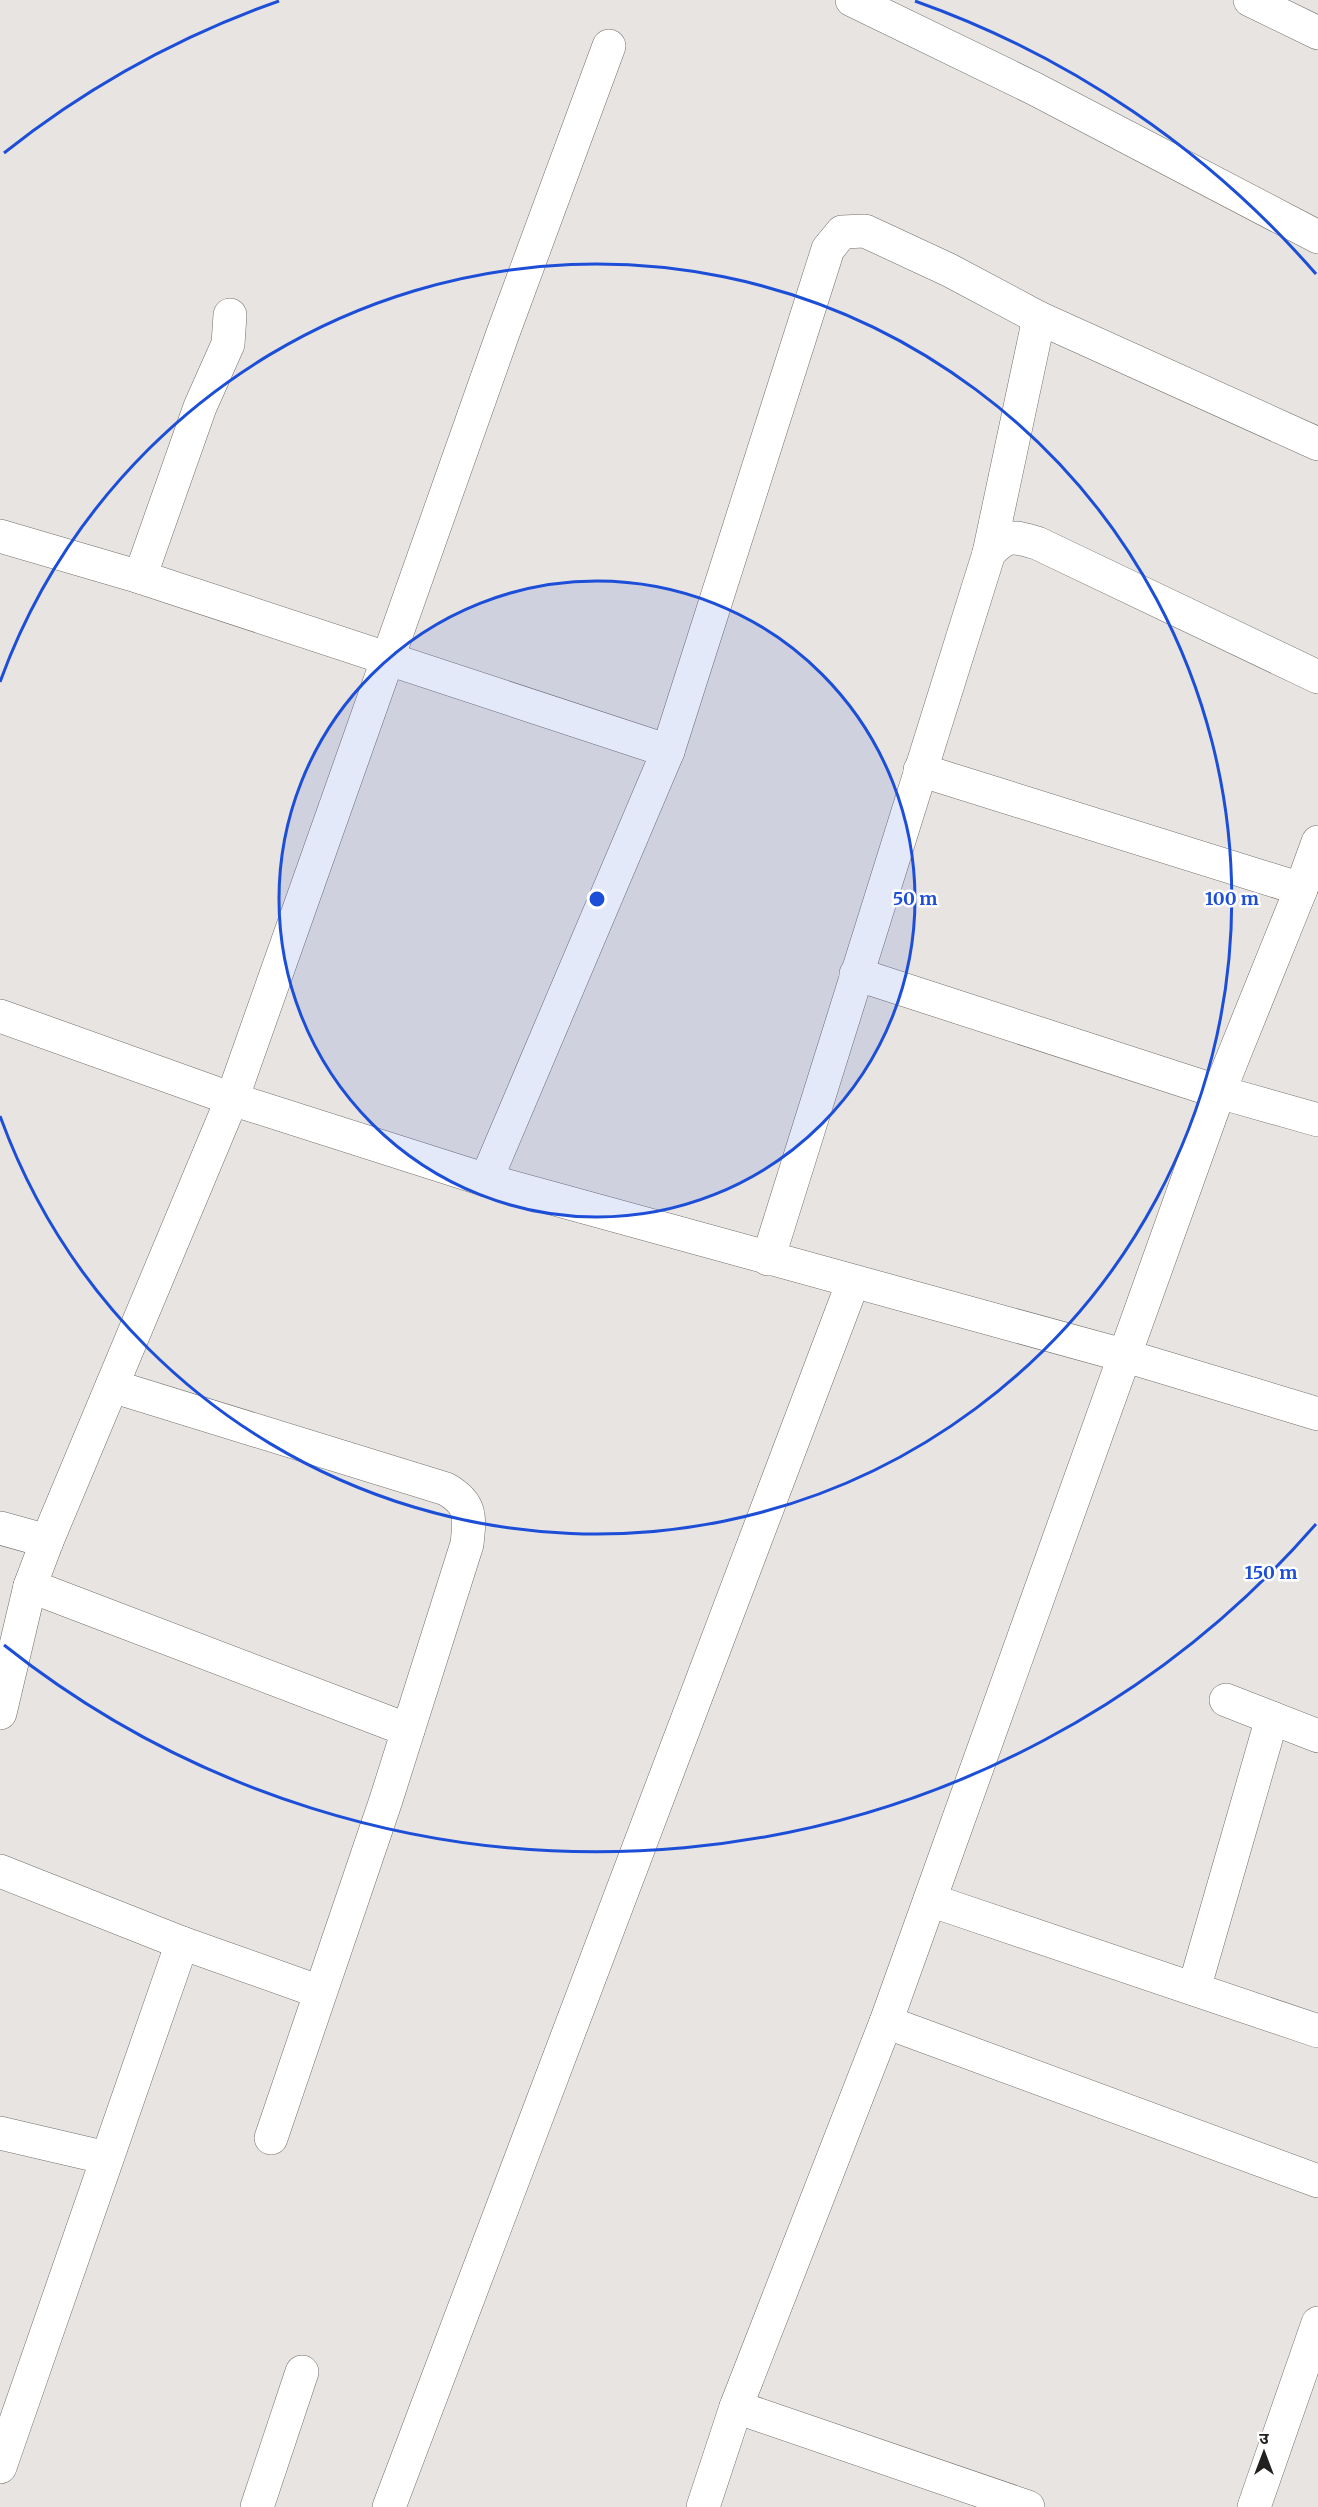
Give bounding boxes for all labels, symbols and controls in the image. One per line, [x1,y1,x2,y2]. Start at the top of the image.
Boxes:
text: 50 m [893,887,937,910]
text: 100 m [1205,887,1259,910]
centre of rings [587,889,607,909]
text: 150 m [1245,1561,1297,1584]
north arrow [1234,2423,1294,2483]
text: उ [1259,2428,1269,2448]

